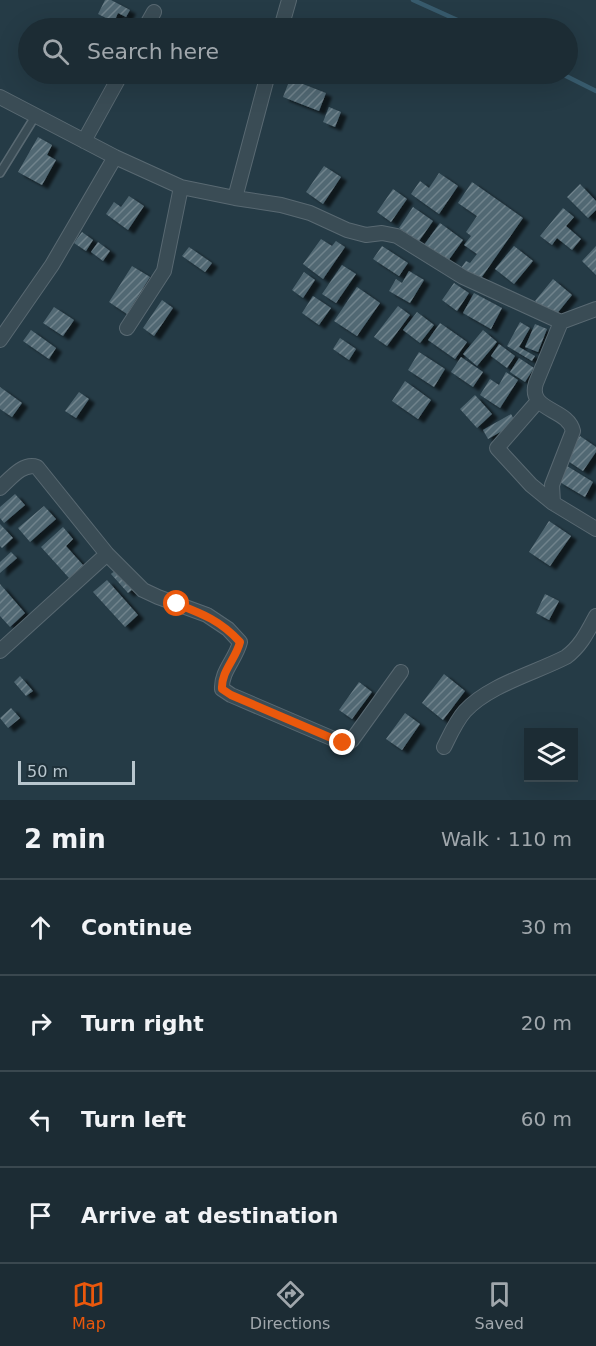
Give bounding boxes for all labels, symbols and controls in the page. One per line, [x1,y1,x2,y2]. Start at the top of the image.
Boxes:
search box [18,18,578,84]
icon: search [39,35,72,68]
text: Search here [87,39,219,64]
route start [163,590,189,616]
map controls [524,728,578,782]
button: layers [524,728,578,782]
route end [329,729,355,755]
scale bar [18,758,135,786]
text: 50 m [27,762,68,781]
text: 2 min [24,824,106,854]
text: Walk · 110 m [441,827,572,851]
icon: ahead [24,911,57,944]
text: Continue [81,915,192,940]
text: 30 m [521,915,572,939]
icon: right [24,1007,57,1040]
text: Turn right [81,1011,204,1036]
text: 20 m [521,1011,572,1035]
icon: left [24,1103,57,1136]
text: Turn left [81,1107,186,1132]
text: 60 m [521,1107,572,1131]
icon: arrive [24,1199,57,1232]
text: Arrive at destination [81,1203,338,1228]
tab: Map [72,1278,106,1333]
tab: Directions [250,1278,330,1333]
tab: Saved [475,1278,524,1333]

